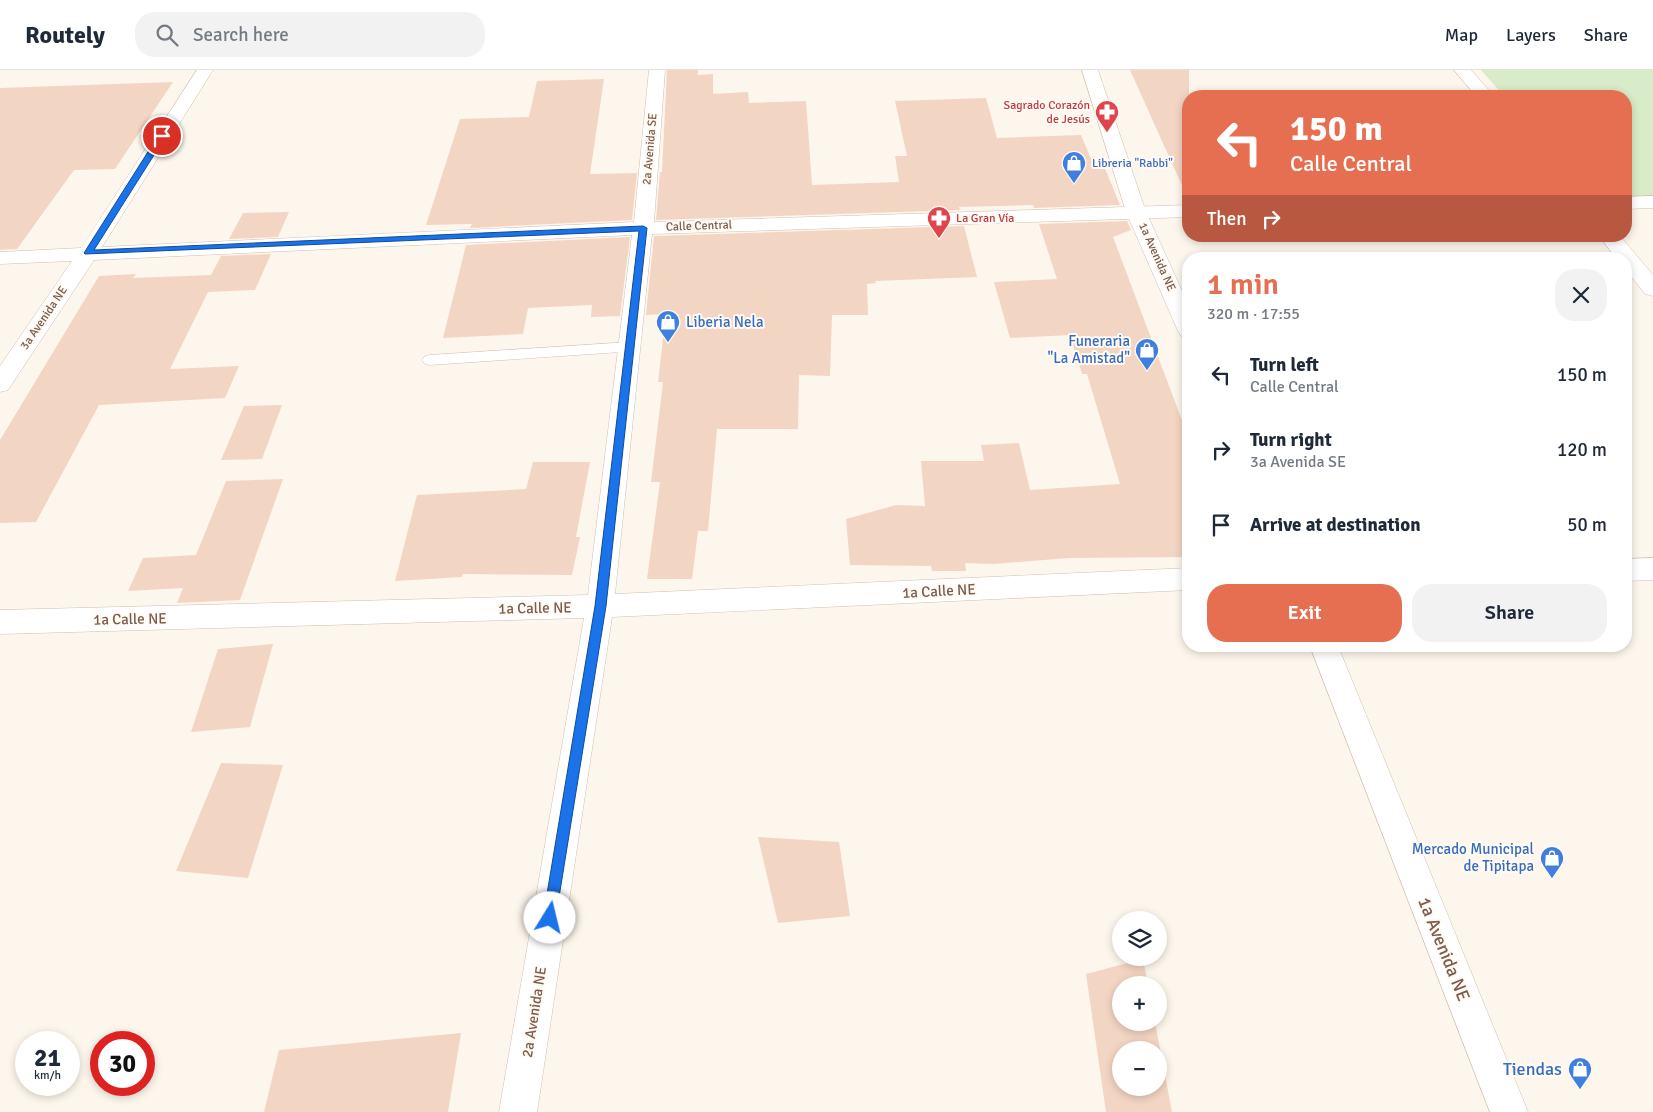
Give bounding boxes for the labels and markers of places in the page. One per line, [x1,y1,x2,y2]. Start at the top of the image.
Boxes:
place label: Sagrado Corazón de Jesús [1004,98,1090,127]
pharmacy icon: Sagrado Corazón de Jesús [1094,99,1120,133]
pin [141,115,183,157]
shop icon: Libreria "Rabbi" [1061,150,1087,184]
place label: Libreria "Rabbi" [1092,156,1173,171]
pharmacy icon: La Gran Vía [926,205,952,239]
place label: La Gran Vía [956,211,1014,226]
shop icon: Liberia Nela [655,309,681,343]
place label: Liberia Nela [686,313,764,331]
place label: Funeraria "La Amistad" [1047,332,1130,367]
shop icon: Funeraria "La Amistad" [1134,337,1160,371]
place label: Mercado Municipal de Tipitapa [1412,840,1534,875]
shop icon: Mercado Municipal de Tipitapa [1539,845,1565,879]
shop icon: Tiendas [1567,1056,1593,1090]
place label: Tiendas [1503,1058,1562,1080]

